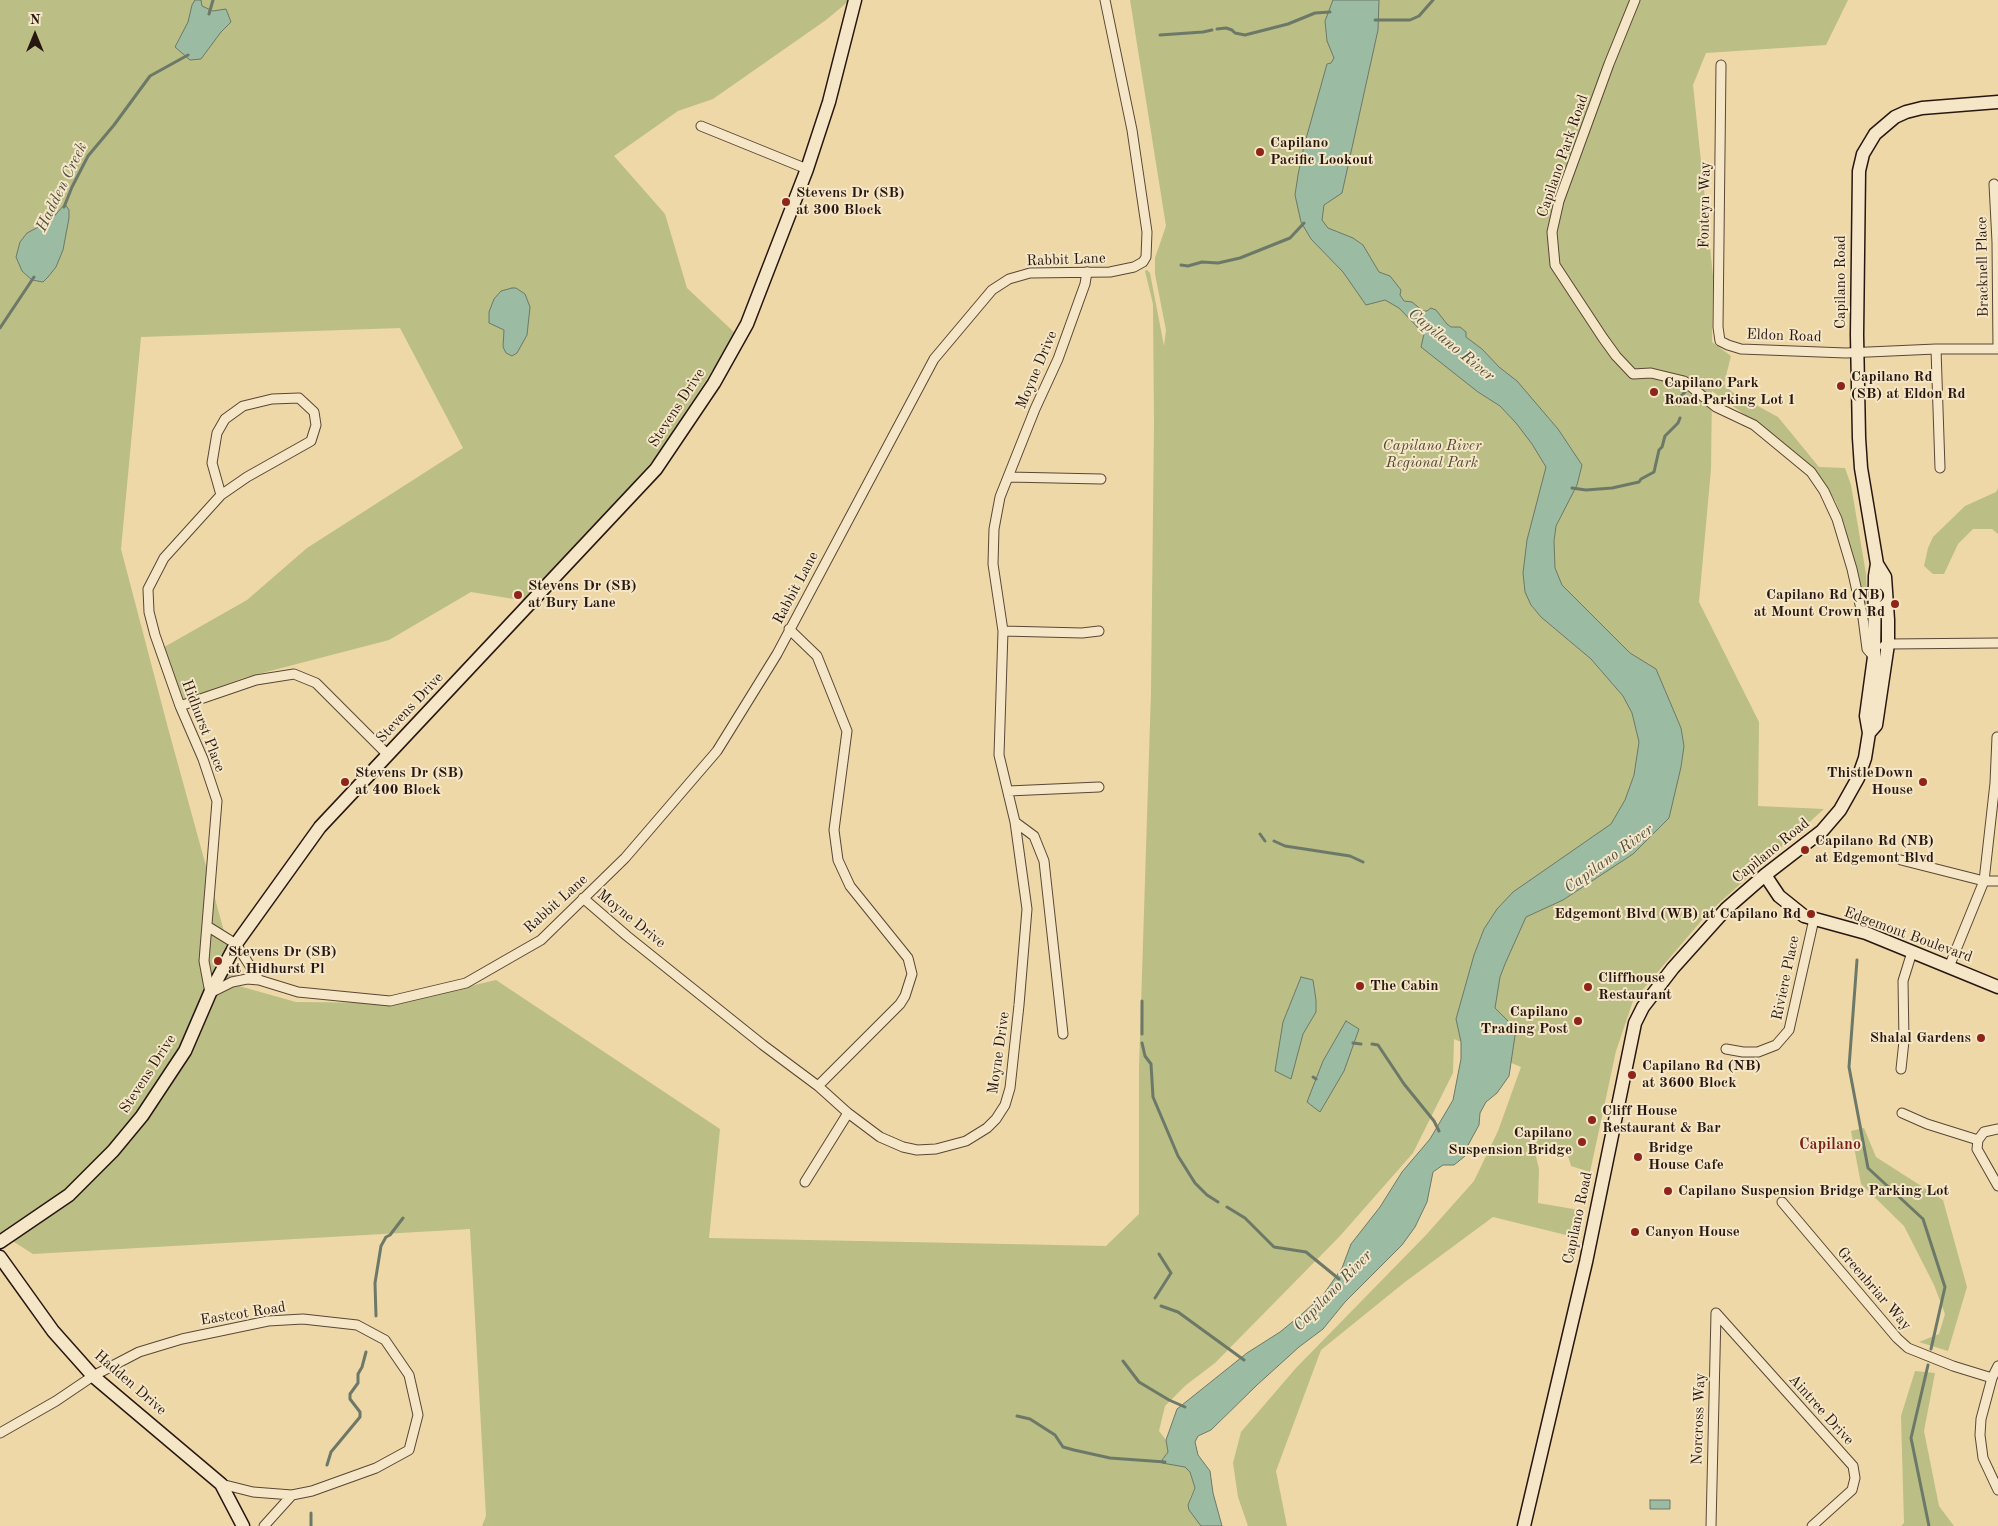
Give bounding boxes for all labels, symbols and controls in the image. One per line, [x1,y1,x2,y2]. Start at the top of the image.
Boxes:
north arrow [10,10,60,60]
text: N [30,13,40,27]
street label: Capilano Park Road [1533,92,1593,220]
place label: Capilano Pacific Lookout [1270,134,1373,169]
water label: Hadden Creek [32,139,92,235]
marker: Capilano Pacific Lookout [1254,146,1266,158]
street label: Fonteyn Way [1695,161,1715,249]
place label: Stevens Dr (SB) at 300 Block [796,184,905,219]
marker: Stevens Dr (SB) at 300 Block [780,196,792,208]
street label: Bracknell Place [1973,217,1993,317]
street label: Capilano Road [1832,235,1850,329]
street label: Rabbit Lane [1026,250,1106,270]
water label: Capilano River [1404,304,1498,386]
street label: Eldon Road [1746,326,1822,346]
street label: Moyne Drive [1012,328,1062,412]
street label: Stevens Drive [645,365,709,451]
place label: Capilano Rd (SB) at Eldon Rd [1851,368,1966,403]
place label: Capilano Park Road Parking Lot 1 [1664,374,1796,409]
marker: Capilano Rd (SB) at Eldon Rd [1835,380,1847,392]
marker: Capilano Park Road Parking Lot 1 [1648,386,1660,398]
park label: Capilano River Regional Park [1383,437,1481,472]
street label: Rabbit Lane [769,549,823,627]
place label: Stevens Dr (SB) at Bury Lane [528,577,637,612]
place label: Capilano Rd (NB) at Mount Crown Rd [1754,586,1885,621]
marker: Stevens Dr (SB) at Bury Lane [512,589,524,601]
marker: Capilano Rd (NB) at Mount Crown Rd [1889,598,1901,610]
street label: Stevens Drive [373,669,447,747]
street label: Hidhurst Place [177,677,229,775]
place label: Stevens Dr (SB) at 400 Block [355,764,464,799]
place label: ThistleDown House [1827,764,1913,799]
marker: Stevens Dr (SB) at 400 Block [339,776,351,788]
marker: ThistleDown House [1917,776,1929,788]
street label: Capilano Road [1729,814,1813,888]
water label: Capilano River [1561,820,1657,898]
place label: Capilano Rd (NB) at Edgemont Blvd [1815,832,1934,867]
marker: Capilano Rd (NB) at Edgemont Blvd [1799,844,1811,856]
street label: Rabbit Lane [520,871,592,937]
street label: Moyne Drive [593,886,669,952]
street label: Edgemont Boulevard [1841,903,1975,967]
place label: Edgemont Blvd (WB) at Capilano Rd [1554,905,1801,923]
marker: Edgemont Blvd (WB) at Capilano Rd [1805,908,1817,920]
street label: Riviere Place [1768,934,1804,1022]
place label: Stevens Dr (SB) at Hidhurst Pl [228,943,337,978]
marker: Stevens Dr (SB) at Hidhurst Pl [212,955,224,967]
place label: Cliffhouse Restaurant [1598,969,1672,1004]
place label: The Cabin [1370,977,1439,995]
marker: The Cabin [1354,980,1366,992]
marker: Cliffhouse Restaurant [1582,981,1594,993]
place label: Capilano Trading Post [1481,1003,1568,1038]
street label: Moyne Drive [984,1011,1014,1095]
marker: Capilano Trading Post [1572,1015,1584,1027]
place label: Shalal Gardens [1870,1029,1971,1047]
street label: Stevens Drive [116,1031,180,1117]
marker: Shalal Gardens [1975,1032,1987,1044]
place label: Capilano Rd (NB) at 3600 Block [1642,1057,1761,1092]
marker: Capilano Rd (NB) at 3600 Block [1626,1069,1638,1081]
place label: Cliff House Restaurant & Bar [1602,1102,1721,1137]
marker: Cliff House Restaurant & Bar [1586,1114,1598,1126]
place label: Capilano Suspension Bridge [1448,1124,1572,1159]
district label: Capilano [1799,1135,1861,1155]
marker: Capilano Suspension Bridge [1576,1136,1588,1148]
place label: Bridge House Cafe [1648,1139,1724,1174]
marker: Bridge House Cafe [1632,1151,1644,1163]
street label: Capilano Road [1559,1170,1597,1266]
place label: Capilano Suspension Bridge Parking Lot [1678,1182,1949,1200]
marker: Capilano Suspension Bridge Parking Lot [1662,1185,1674,1197]
place label: Canyon House [1645,1223,1740,1241]
marker: Canyon House [1629,1226,1641,1238]
street label: Greenbriar Way [1833,1244,1915,1334]
water label: Capilano River [1289,1246,1377,1336]
street label: Eastcot Road [199,1298,287,1330]
street label: Hadden Drive [90,1347,170,1419]
street label: Aintree Drive [1785,1371,1857,1449]
street label: Norcross Way [1688,1372,1710,1466]

